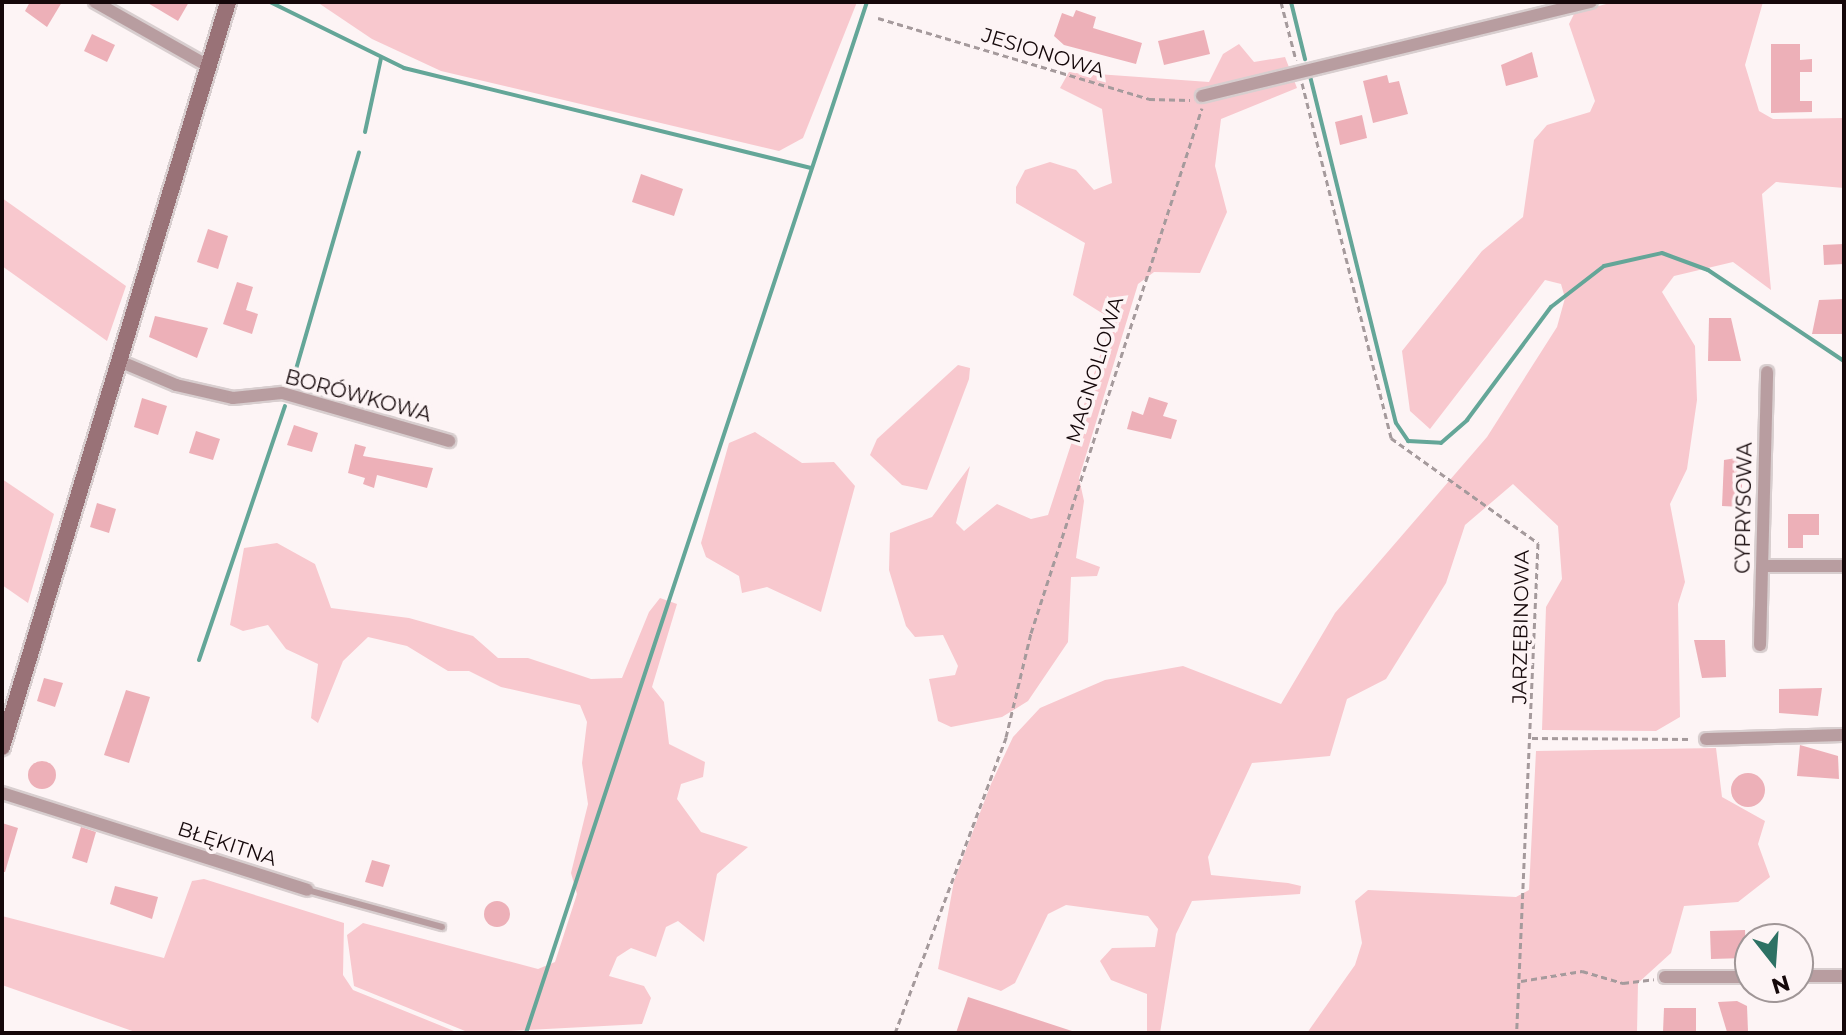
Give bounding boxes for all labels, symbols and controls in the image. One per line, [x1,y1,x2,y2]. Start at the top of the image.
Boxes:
street label: JESIONOWA [979,23,1107,83]
street label: MAGNOLIOWA [1061,294,1129,446]
street label: BORÓWKOWA [282,365,434,427]
street label: CYPRYSOWA [1731,442,1757,574]
street label: JARZĘBINOWA [1508,550,1534,704]
street label: BŁĘKITNA [174,817,280,871]
north arrow [1734,923,1814,1003]
text: N [1768,969,1793,1000]

